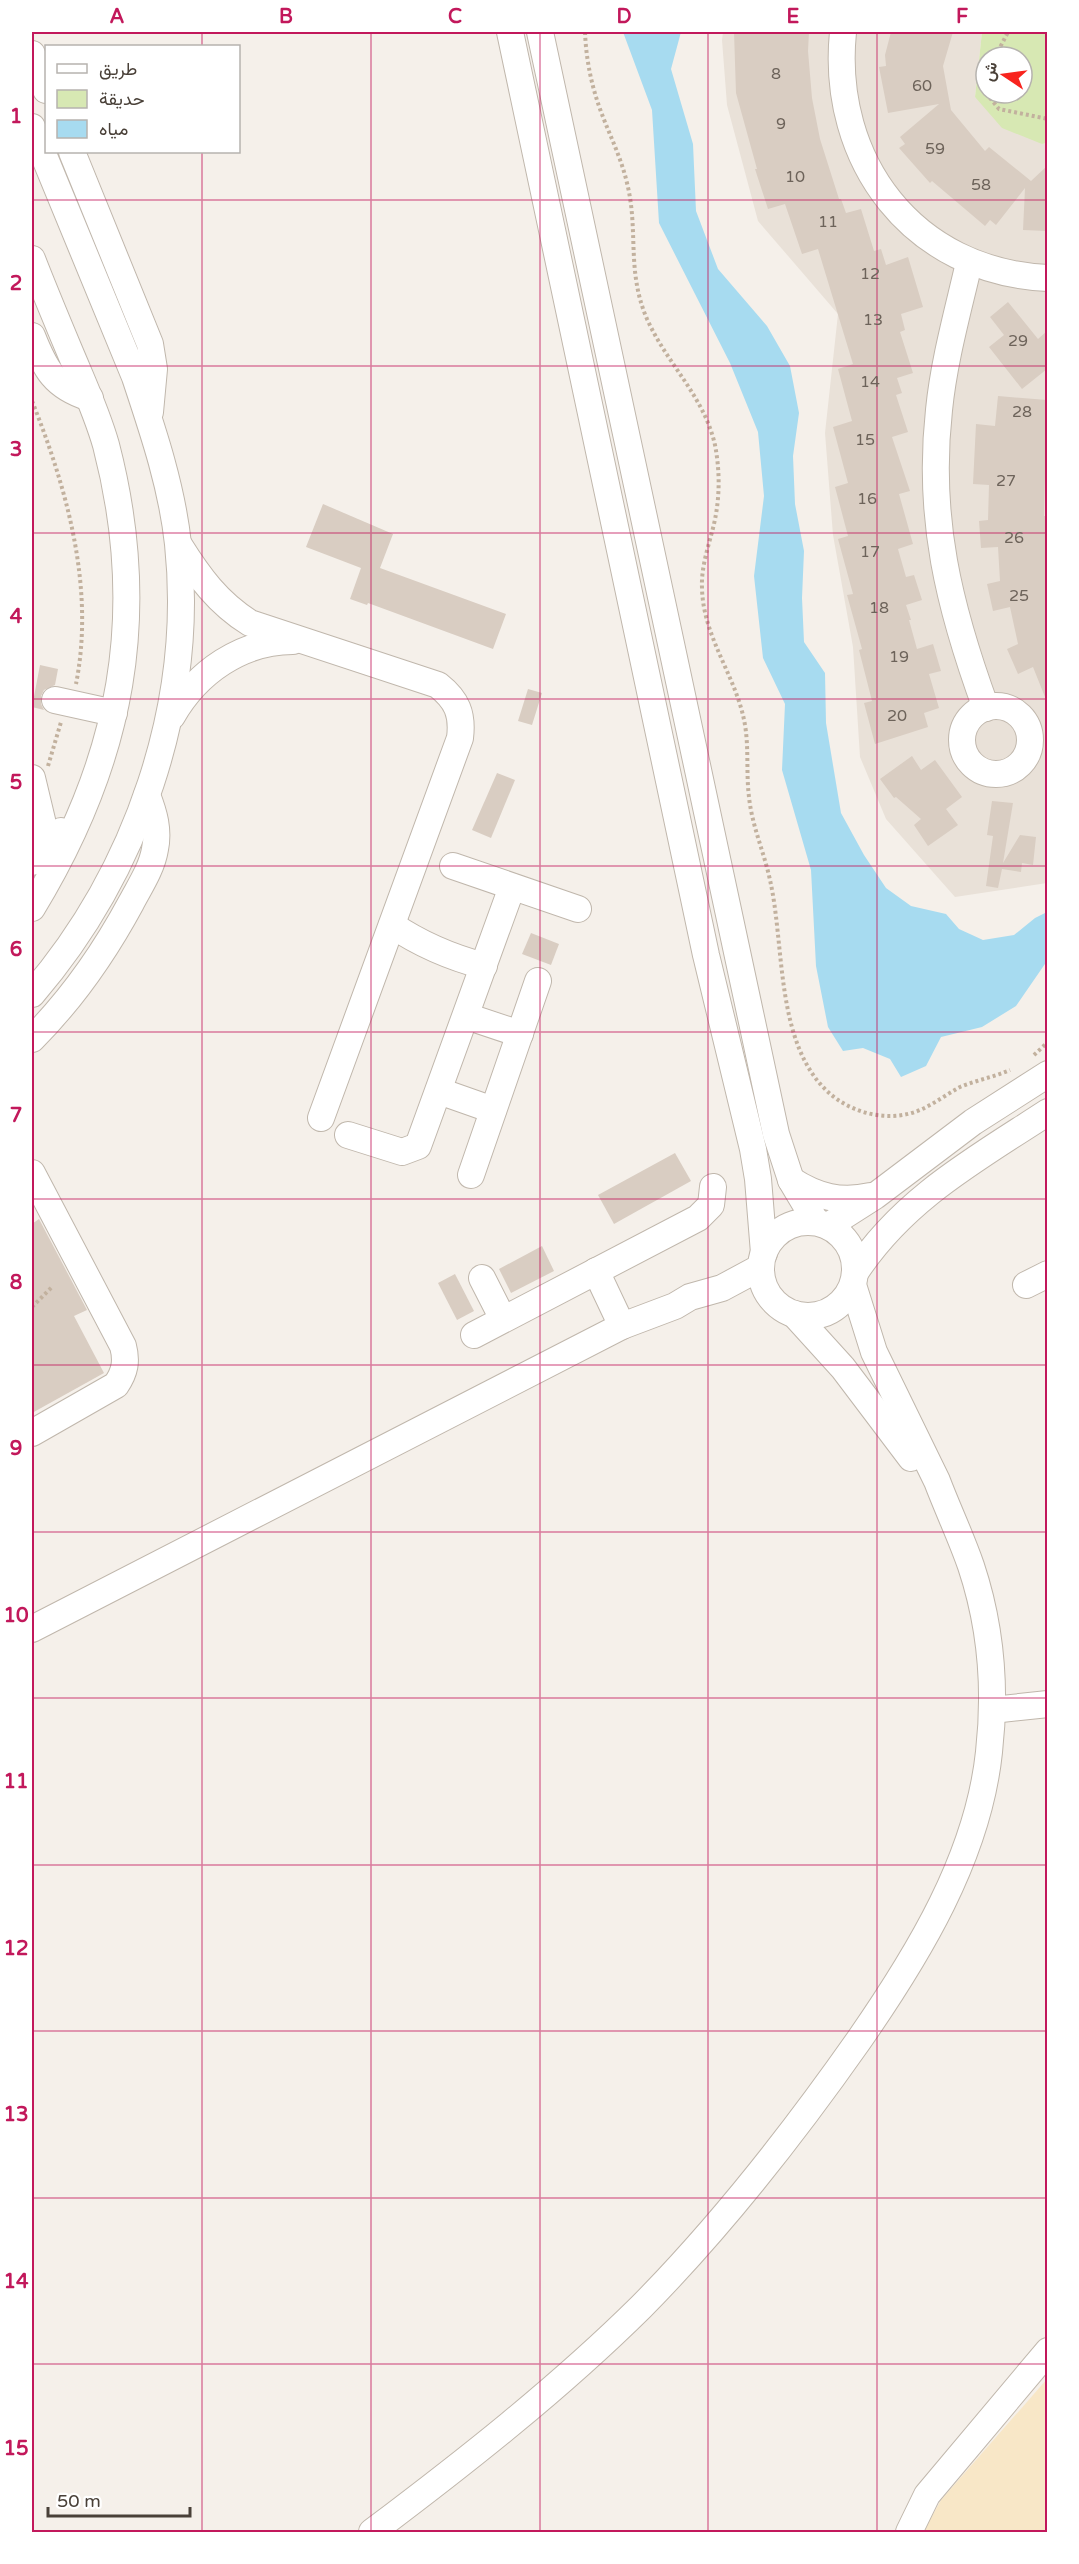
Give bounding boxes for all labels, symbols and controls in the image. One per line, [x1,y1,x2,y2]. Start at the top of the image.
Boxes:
text: A [110,5,125,29]
text: B [279,5,293,29]
text: C [448,5,462,29]
text: D [616,5,632,29]
text: E [787,5,800,29]
text: F [956,5,968,29]
legend [45,45,240,153]
north arrow [974,45,1034,105]
text: طريق [99,58,137,80]
text: ش [978,60,1002,83]
house number: 8 [771,64,781,84]
house number: 60 [912,76,932,96]
text: حديقة [99,88,145,110]
text: 1 [10,105,22,129]
house number: 9 [776,114,786,134]
text: مياه [99,118,128,140]
house number: 59 [925,139,945,159]
house number: 10 [785,167,805,187]
house number: 58 [971,175,991,195]
house number: 11 [818,212,838,232]
house number: 12 [860,264,880,284]
text: 2 [10,272,22,296]
house number: 13 [863,310,883,330]
house number: 29 [1008,331,1028,351]
house number: 14 [860,372,880,392]
house number: 28 [1012,402,1032,422]
house number: 15 [855,430,875,450]
text: 3 [10,438,22,462]
house number: 27 [996,471,1016,491]
house number: 16 [857,489,877,509]
house number: 26 [1004,528,1024,548]
house number: 17 [860,542,880,562]
house number: 25 [1009,586,1029,606]
house number: 18 [869,598,889,618]
text: 4 [10,605,23,629]
house number: 19 [889,647,909,667]
house number: 20 [887,706,907,726]
text: 5 [10,771,22,795]
text: 6 [10,938,22,962]
text: 7 [10,1104,22,1128]
text: 8 [10,1271,22,1295]
text: 9 [10,1437,22,1461]
text: 10 [3,1604,29,1628]
text: 11 [3,1770,29,1794]
text: 12 [3,1937,29,1961]
text: 13 [3,2103,29,2127]
text: 14 [3,2270,29,2294]
text: 15 [3,2437,29,2461]
scale bar [48,2480,190,2518]
text: 50 m [57,2490,101,2512]

